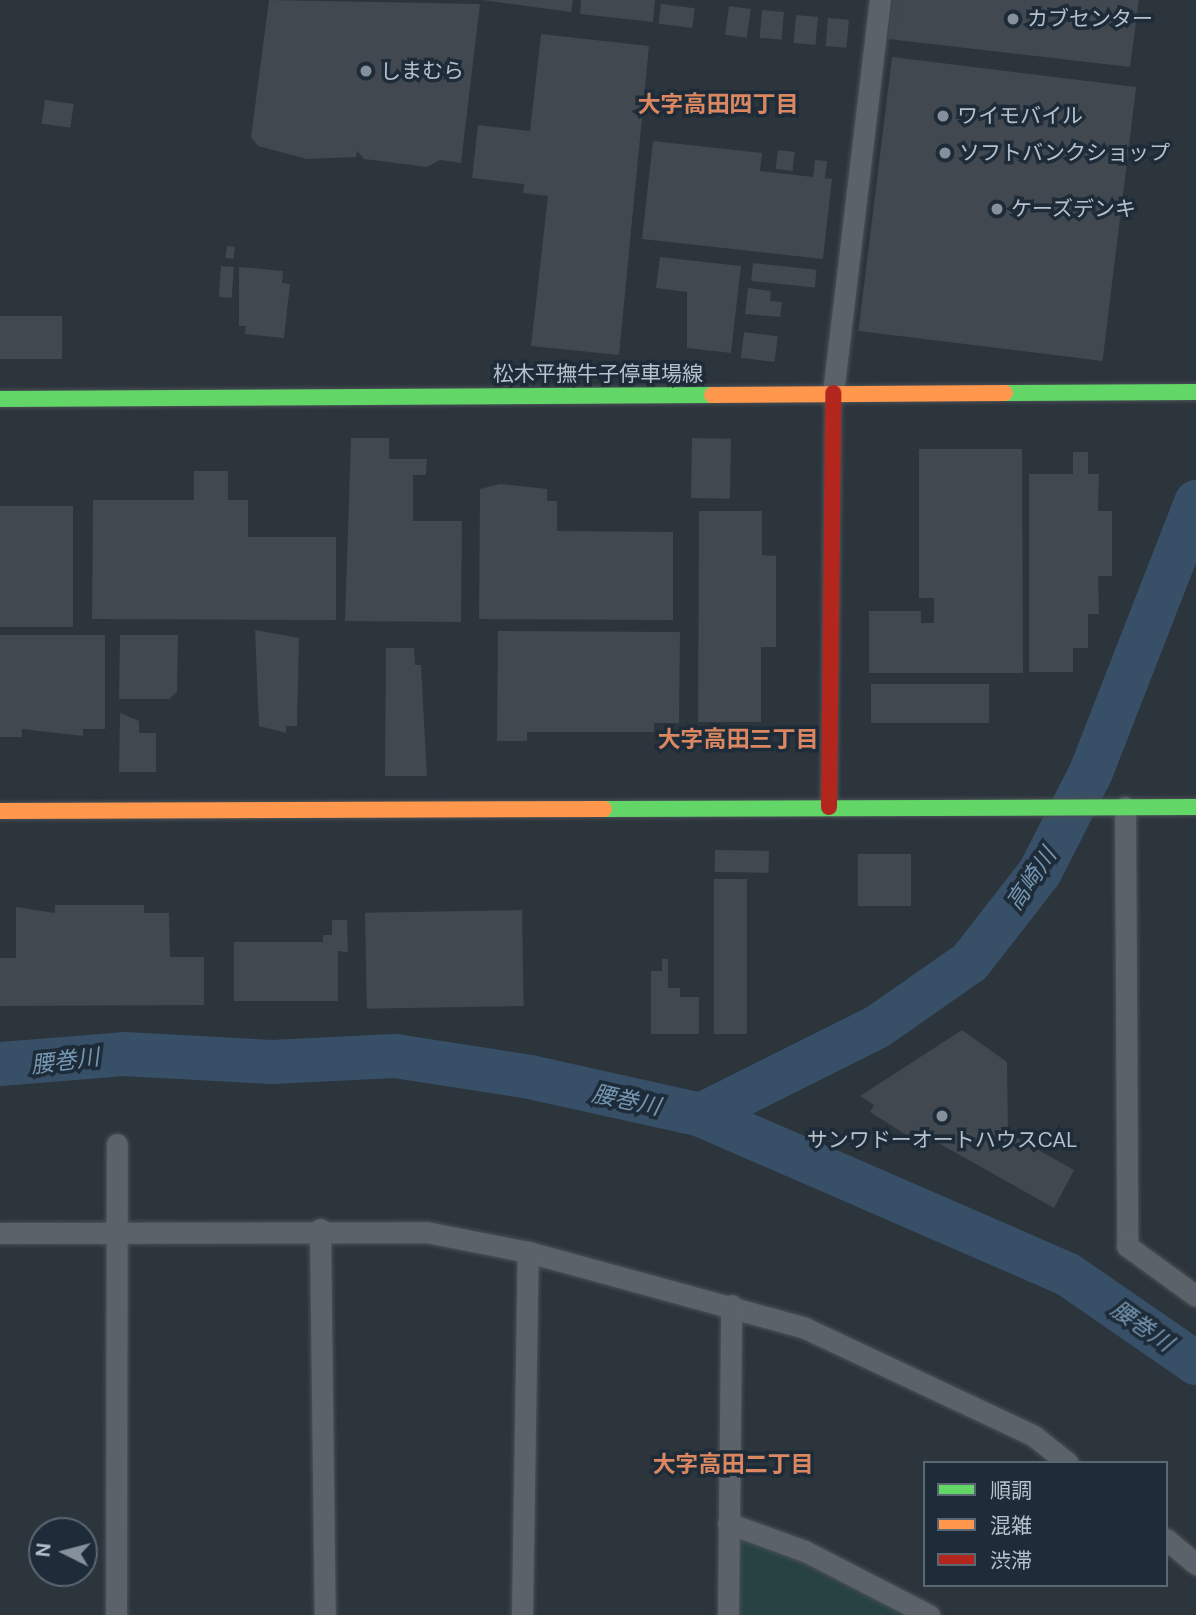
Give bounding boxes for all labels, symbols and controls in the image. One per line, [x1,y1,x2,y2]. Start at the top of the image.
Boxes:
place label: カブセンター [1027,6,1153,32]
marker: カブセンター [1005,11,1021,27]
place label: しまむら [380,58,464,84]
marker: しまむら [358,63,374,79]
district label: 大字高田四丁目 [638,90,798,118]
place label: ワイモバイル [957,103,1083,129]
marker: ワイモバイル [935,108,951,124]
place label: ソフトバンクショップ [959,140,1169,166]
marker: ソフトバンクショップ [937,145,953,161]
place label: ケーズデンキ [1011,196,1137,222]
marker: ケーズデンキ [989,201,1005,217]
street label: 松木平撫牛子停車場線 [493,361,703,387]
district label: 大字高田三丁目 [658,725,818,753]
water label: 高崎川 [1000,843,1062,915]
water label: 腰巻川 [29,1043,101,1079]
water label: 腰巻川 [589,1079,663,1121]
marker: サンワドーオートハウスCAL [934,1108,950,1124]
place label: サンワドーオートハウスCAL [807,1127,1077,1153]
water label: 腰巻川 [1106,1295,1178,1357]
district label: 大字高田二丁目 [653,1450,813,1478]
legend [923,1461,1168,1587]
text: 順調 [990,1477,1032,1505]
text: 混雑 [990,1512,1032,1540]
north arrow [28,1517,98,1587]
text: N [30,1542,57,1558]
text: 渋滞 [990,1547,1032,1575]

